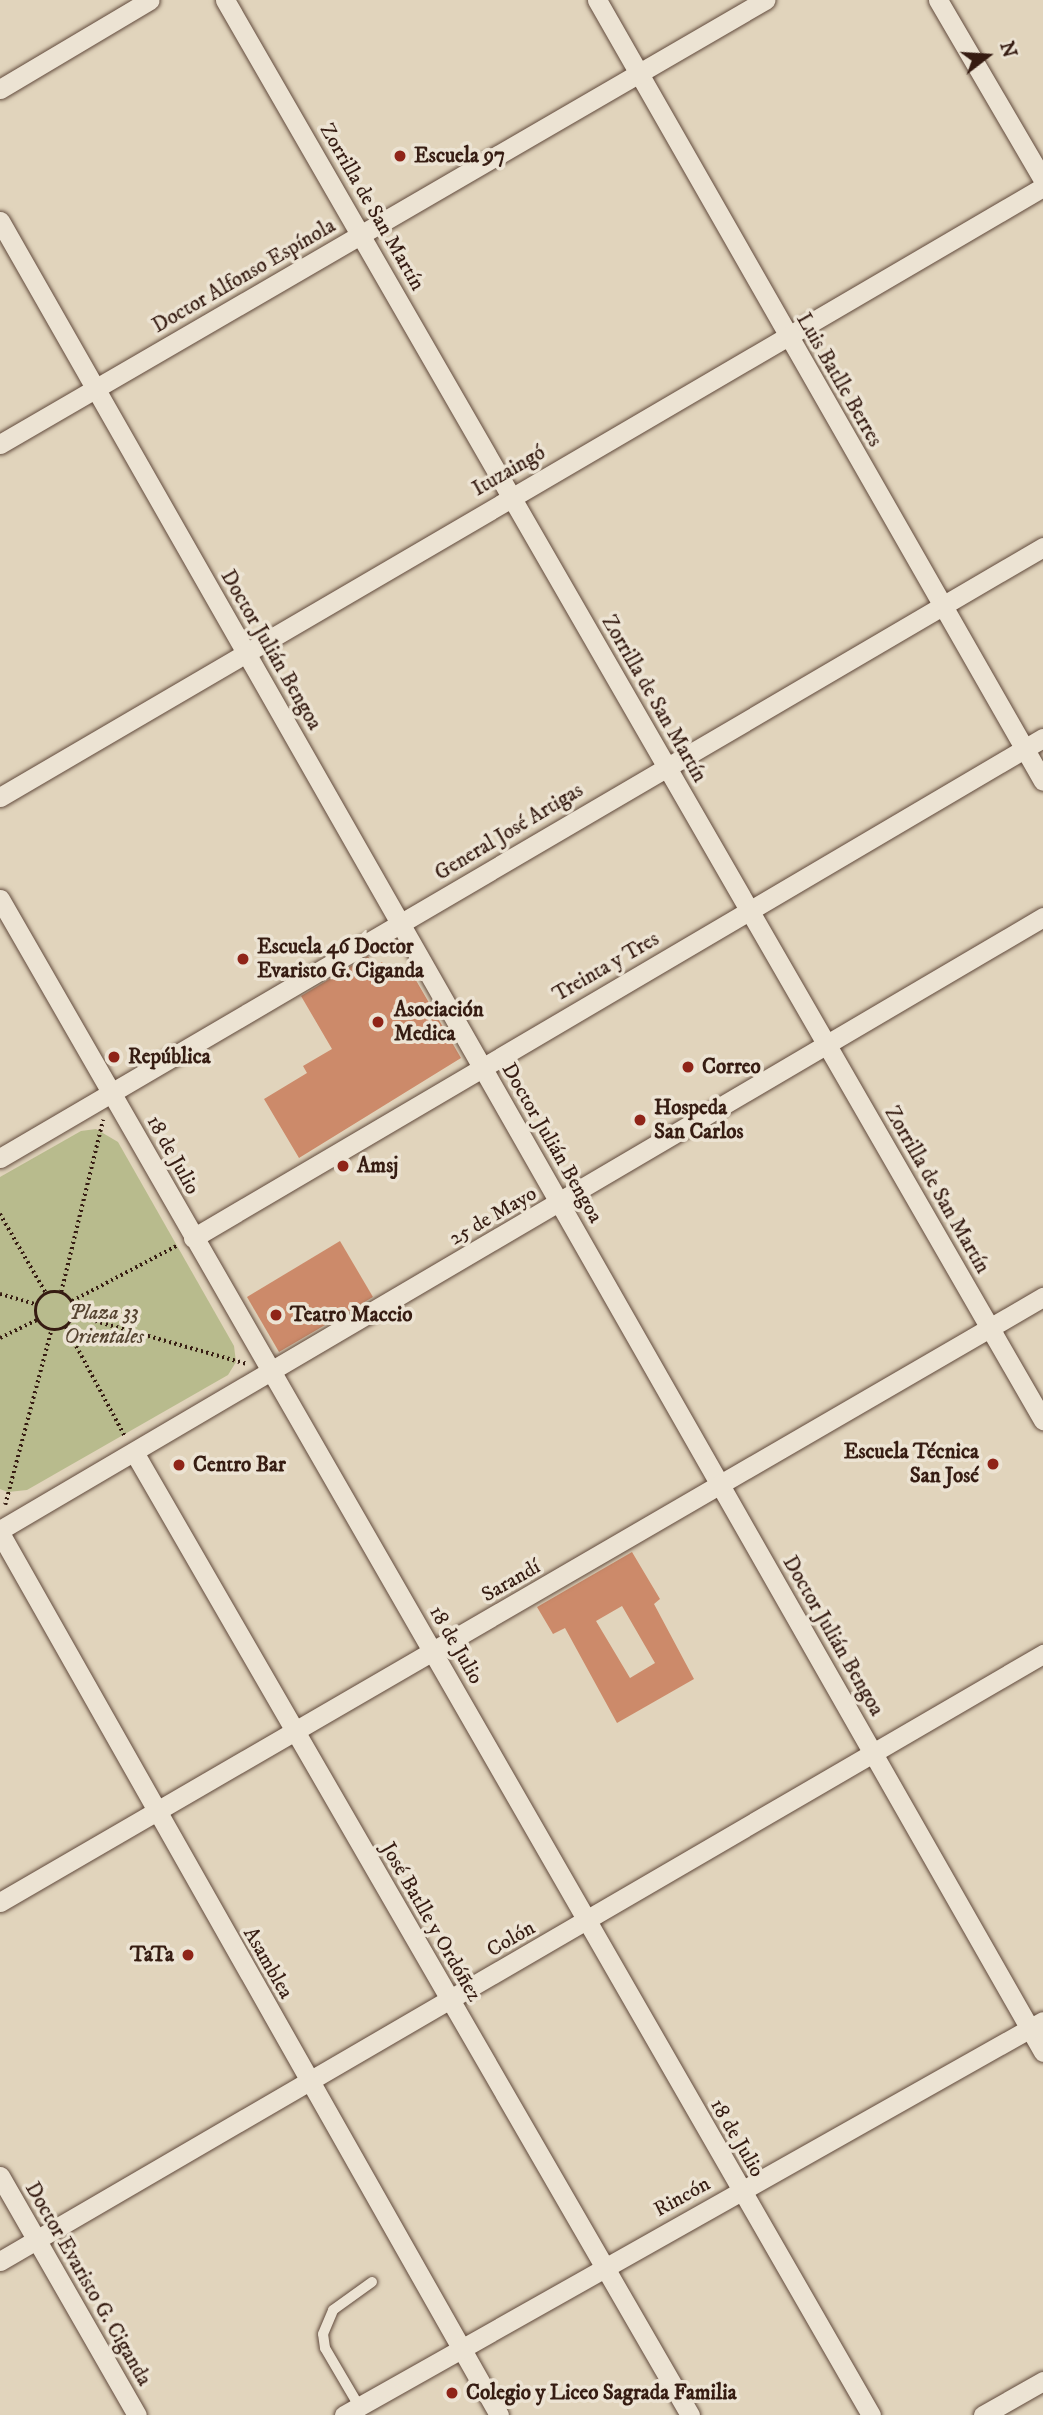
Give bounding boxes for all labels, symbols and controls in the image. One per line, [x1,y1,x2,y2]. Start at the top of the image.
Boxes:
north arrow [952,21,1022,91]
text: N [994,39,1021,61]
street label: Zorrilla de San Martín [314,119,430,295]
place label: Escuela 97 [414,143,505,169]
marker: Escuela 97 [392,148,408,164]
street label: Doctor Alfonso Espínola [148,213,340,339]
street label: Luis Batlle Berres [791,309,887,451]
street label: Ituzaingó [468,440,550,502]
street label: Doctor Julián Bengoa [215,565,327,735]
street label: Zorrilla de San Martín [596,611,712,787]
street label: General José Artigas [430,778,588,886]
street label: Treinta y Tres [548,926,664,1008]
place label: Escuela 46 Doctor Evaristo G. Ciganda [257,934,424,984]
marker: Escuela 46 Doctor Evaristo G. Ciganda [235,951,251,967]
place label: Asociación Medica [394,997,484,1047]
marker: Asociación Medica [368,1012,388,1032]
place label: República [128,1044,211,1070]
marker: República [106,1049,122,1065]
place label: Correo [702,1054,761,1080]
street label: Doctor Julián Bengoa [496,1058,608,1228]
marker: Correo [680,1059,696,1075]
place label: Hospeda San Carlos [654,1095,743,1145]
street label: Zorrilla de San Martín [879,1102,995,1278]
street label: 18 de Julio [141,1111,205,1199]
marker: Hospeda San Carlos [632,1112,648,1128]
place label: Amsj [357,1153,398,1179]
marker: Amsj [335,1158,351,1174]
street label: 25 de Mayo [445,1181,541,1251]
park label: Plaza 33 Orientales [64,1300,144,1350]
place label: Teatro Maccio [290,1302,412,1328]
marker: Teatro Maccio [268,1307,284,1323]
place label: Escuela Técnica San José [844,1439,979,1489]
place label: Centro Bar [193,1452,286,1478]
marker: Escuela Técnica San José [985,1456,1001,1472]
marker: Centro Bar [171,1457,187,1473]
street label: Doctor Julián Bengoa [777,1551,889,1721]
street label: Sarandí [477,1554,545,1608]
street label: 18 de Julio [423,1601,489,1689]
street label: José Batlle y Ordóñez [375,1838,487,2006]
street label: Colón [482,1915,540,1963]
street label: Asamblea [237,1923,299,2003]
place label: TaTa [130,1942,174,1968]
marker: TaTa [180,1947,196,1963]
street label: 18 de Julio [704,2094,770,2182]
street label: Rincón [649,2171,715,2223]
street label: Doctor Evaristo G. Ciganda [19,2178,157,2390]
place label: Colegio y Liceo Sagrada Familia [466,2380,737,2406]
marker: Colegio y Liceo Sagrada Familia [444,2385,460,2401]

